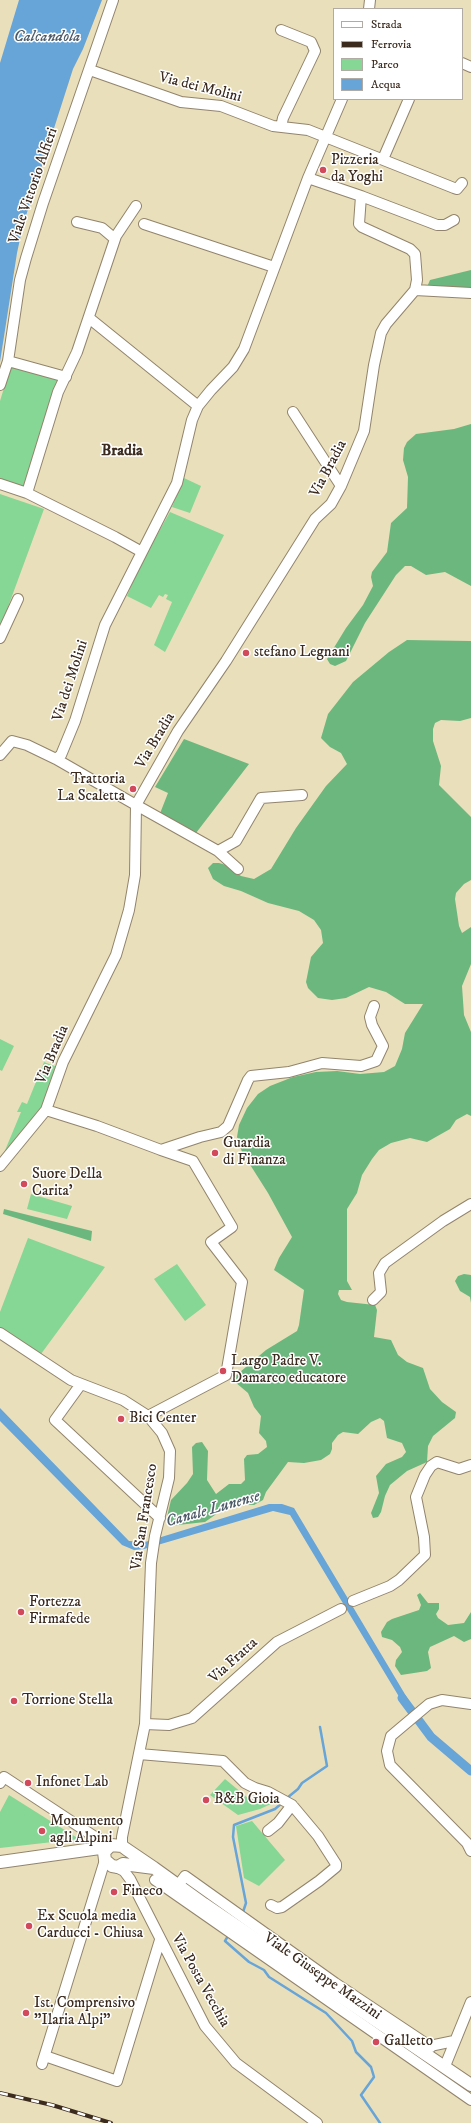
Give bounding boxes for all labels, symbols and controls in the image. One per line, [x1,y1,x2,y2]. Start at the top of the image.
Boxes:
legend [333,8,463,100]
text: Strada [371,17,402,32]
water label: Calcandola [14,28,80,48]
text: Ferrovia [371,37,411,52]
text: Parco [371,57,399,72]
street label: Via dei Molini [157,69,243,107]
text: Acqua [371,77,401,92]
street label: Viale Vittorio Alfieri [6,126,62,246]
place label: Pizzeria da Yoghi [331,152,383,187]
marker: Pizzeria da Yoghi [318,165,328,175]
street label: Via Bradia [307,437,351,501]
district label: Bradia [101,442,143,462]
street label: Via dei Molini [49,638,93,724]
place label: stefano Legnani [254,644,350,662]
marker: stefano Legnani [241,648,251,658]
street label: Via Bradia [132,710,180,772]
place label: Trattoria La Scaletta [57,771,125,806]
marker: Trattoria La Scaletta [128,784,138,794]
street label: Via Bradia [33,1023,73,1087]
place label: Guardia di Finanza [223,1135,286,1170]
marker: Guardia di Finanza [210,1148,220,1158]
place label: Suore Della Carita' [32,1166,102,1201]
marker: Suore Della Carita' [19,1179,29,1189]
place label: Largo Padre V. Damarco educatore [231,1353,346,1388]
marker: Largo Padre V. Damarco educatore [218,1366,228,1376]
place label: Bici Center [129,1410,196,1428]
marker: Bici Center [116,1414,126,1424]
street label: Via San Francesco [128,1462,162,1572]
water label: Canale Lunense [164,1487,262,1533]
place label: Fortezza Firmafede [29,1594,90,1629]
marker: Fortezza Firmafede [16,1607,26,1617]
street label: Via Fratta [206,1634,262,1688]
place label: Torrione Stella [22,1692,113,1710]
marker: Torrione Stella [9,1696,19,1706]
place label: Infonet Lab [36,1774,108,1792]
marker: Infonet Lab [23,1778,33,1788]
place label: B&B Gioia [214,1791,280,1809]
marker: B&B Gioia [201,1795,211,1805]
place label: Monumento agli Alpini [50,1813,123,1848]
marker: Monumento agli Alpini [37,1826,47,1836]
place label: Fineco [122,1883,163,1901]
marker: Fineco [109,1887,119,1897]
place label: Ex Scuola media Carducci - Chiusa [37,1908,143,1943]
marker: Ex Scuola media Carducci - Chiusa [24,1921,34,1931]
street label: Viale Giuseppe Mazzini [260,1930,384,2024]
street label: Via Posta Vecchia [167,1931,233,2031]
place label: Ist. Comprensivo "Ilaria Alpi" [34,1995,135,2030]
marker: Ist. Comprensivo "Ilaria Alpi" [21,2008,31,2018]
place label: Galletto [384,2033,433,2051]
marker: Galletto [371,2037,381,2047]

